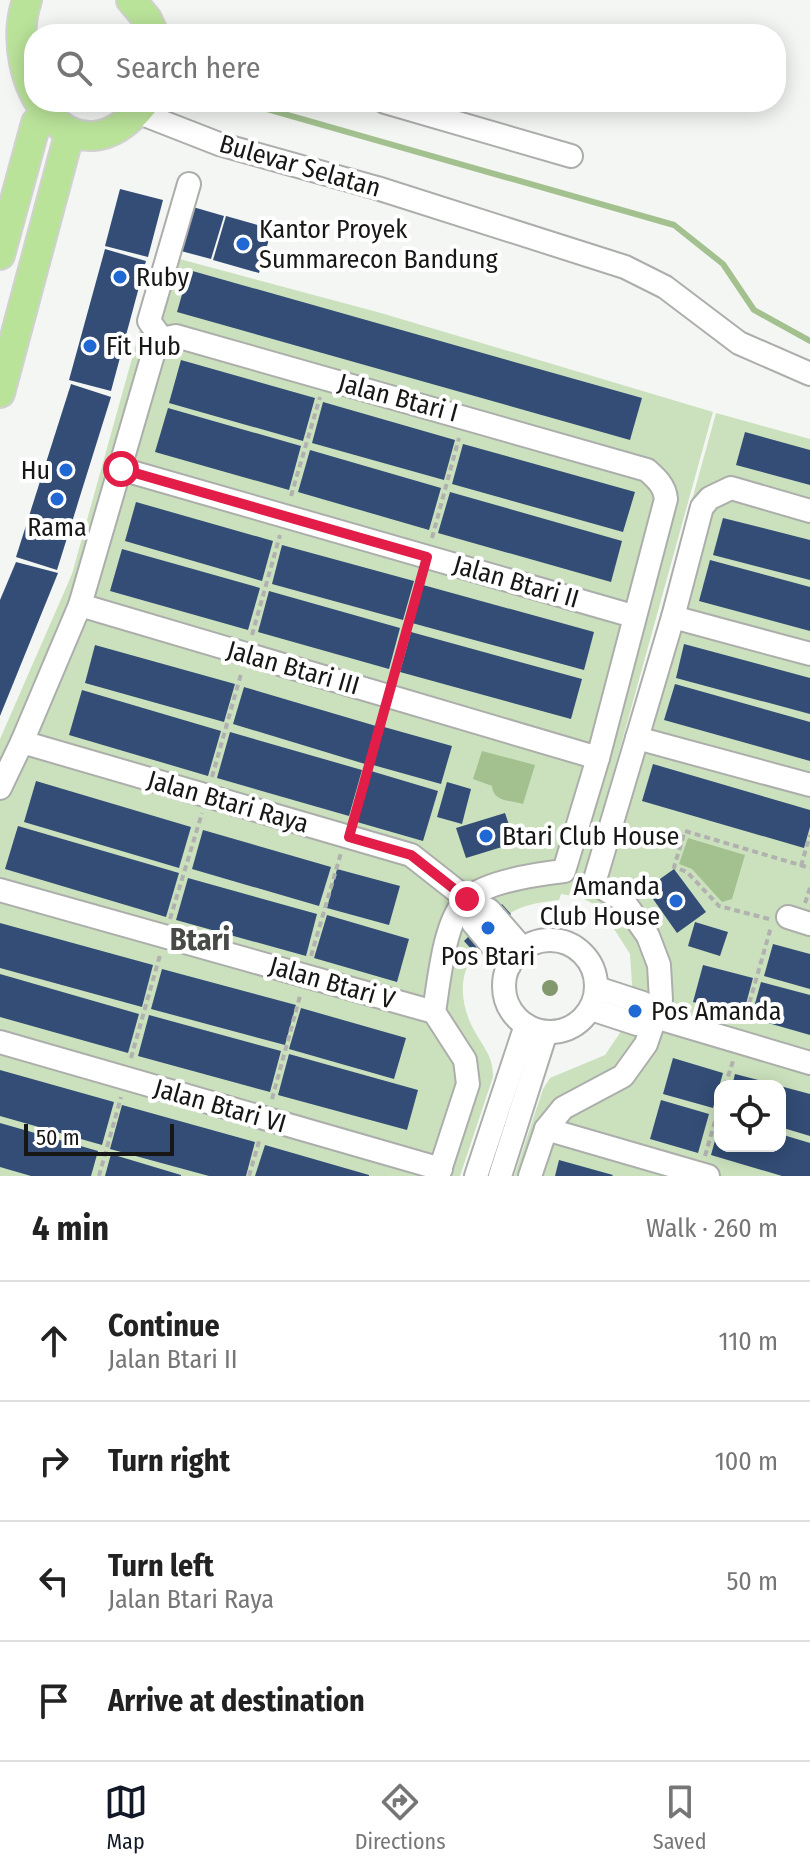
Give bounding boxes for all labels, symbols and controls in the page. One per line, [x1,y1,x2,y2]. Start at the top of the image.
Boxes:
search box [24,24,786,112]
icon: search [52,46,96,90]
text: Search here [116,50,261,86]
street label: Bulevar Selatan [216,128,384,204]
place label: Kantor Proyek Summarecon Bandung [259,214,498,275]
marker: Kantor Proyek Summarecon Bandung [234,235,252,253]
place label: Ruby [136,262,189,293]
marker: Ruby [111,268,129,286]
place label: Fit Hub [106,331,181,362]
marker: Fit Hub [81,337,99,355]
street label: Jalan Btari I [335,367,461,429]
route start [103,451,139,487]
place label: Hu [21,455,50,486]
marker: Hu [57,461,75,479]
marker: Rama [48,490,66,508]
place label: Rama [27,512,87,543]
street label: Jalan Btari II [449,549,583,615]
street label: Jalan Btari III [223,634,363,702]
street label: Jalan Btari Raya [144,764,312,840]
place label: Btari Club House [502,821,679,852]
marker: Btari Club House [477,827,495,845]
place label: Amanda Club House [540,871,660,932]
route end [449,881,485,917]
marker: Amanda Club House [667,892,685,910]
marker: Pos Btari [479,919,497,937]
district label: Btari [170,922,230,958]
place label: Pos Btari [441,941,535,972]
street label: Jalan Btari V [266,950,399,1016]
place label: Pos Amanda [651,996,782,1027]
marker: Pos Amanda [626,1002,644,1020]
street label: Jalan Btari VI [150,1072,290,1140]
map controls [714,1080,786,1152]
button: locate [714,1080,786,1152]
scale bar [24,1120,174,1156]
text: 50 m [36,1124,80,1151]
text: 4 min [32,1208,109,1249]
text: Walk · 260 m [646,1213,778,1244]
text: Continue [108,1308,220,1344]
icon: ahead [32,1319,76,1363]
text: 110 m [718,1326,778,1357]
text: Jalan Btari II [108,1344,238,1375]
icon: right [32,1439,76,1483]
text: Turn right [108,1443,230,1479]
text: 100 m [715,1446,778,1477]
text: Turn left [108,1548,214,1584]
icon: left [32,1559,76,1603]
text: 50 m [726,1566,778,1597]
text: Jalan Btari Raya [108,1584,274,1615]
icon: arrive [32,1679,76,1723]
text: Arrive at destination [108,1683,365,1719]
tab: Map [104,1780,148,1855]
tab: Directions [355,1780,446,1855]
tab: Saved [653,1780,706,1855]

